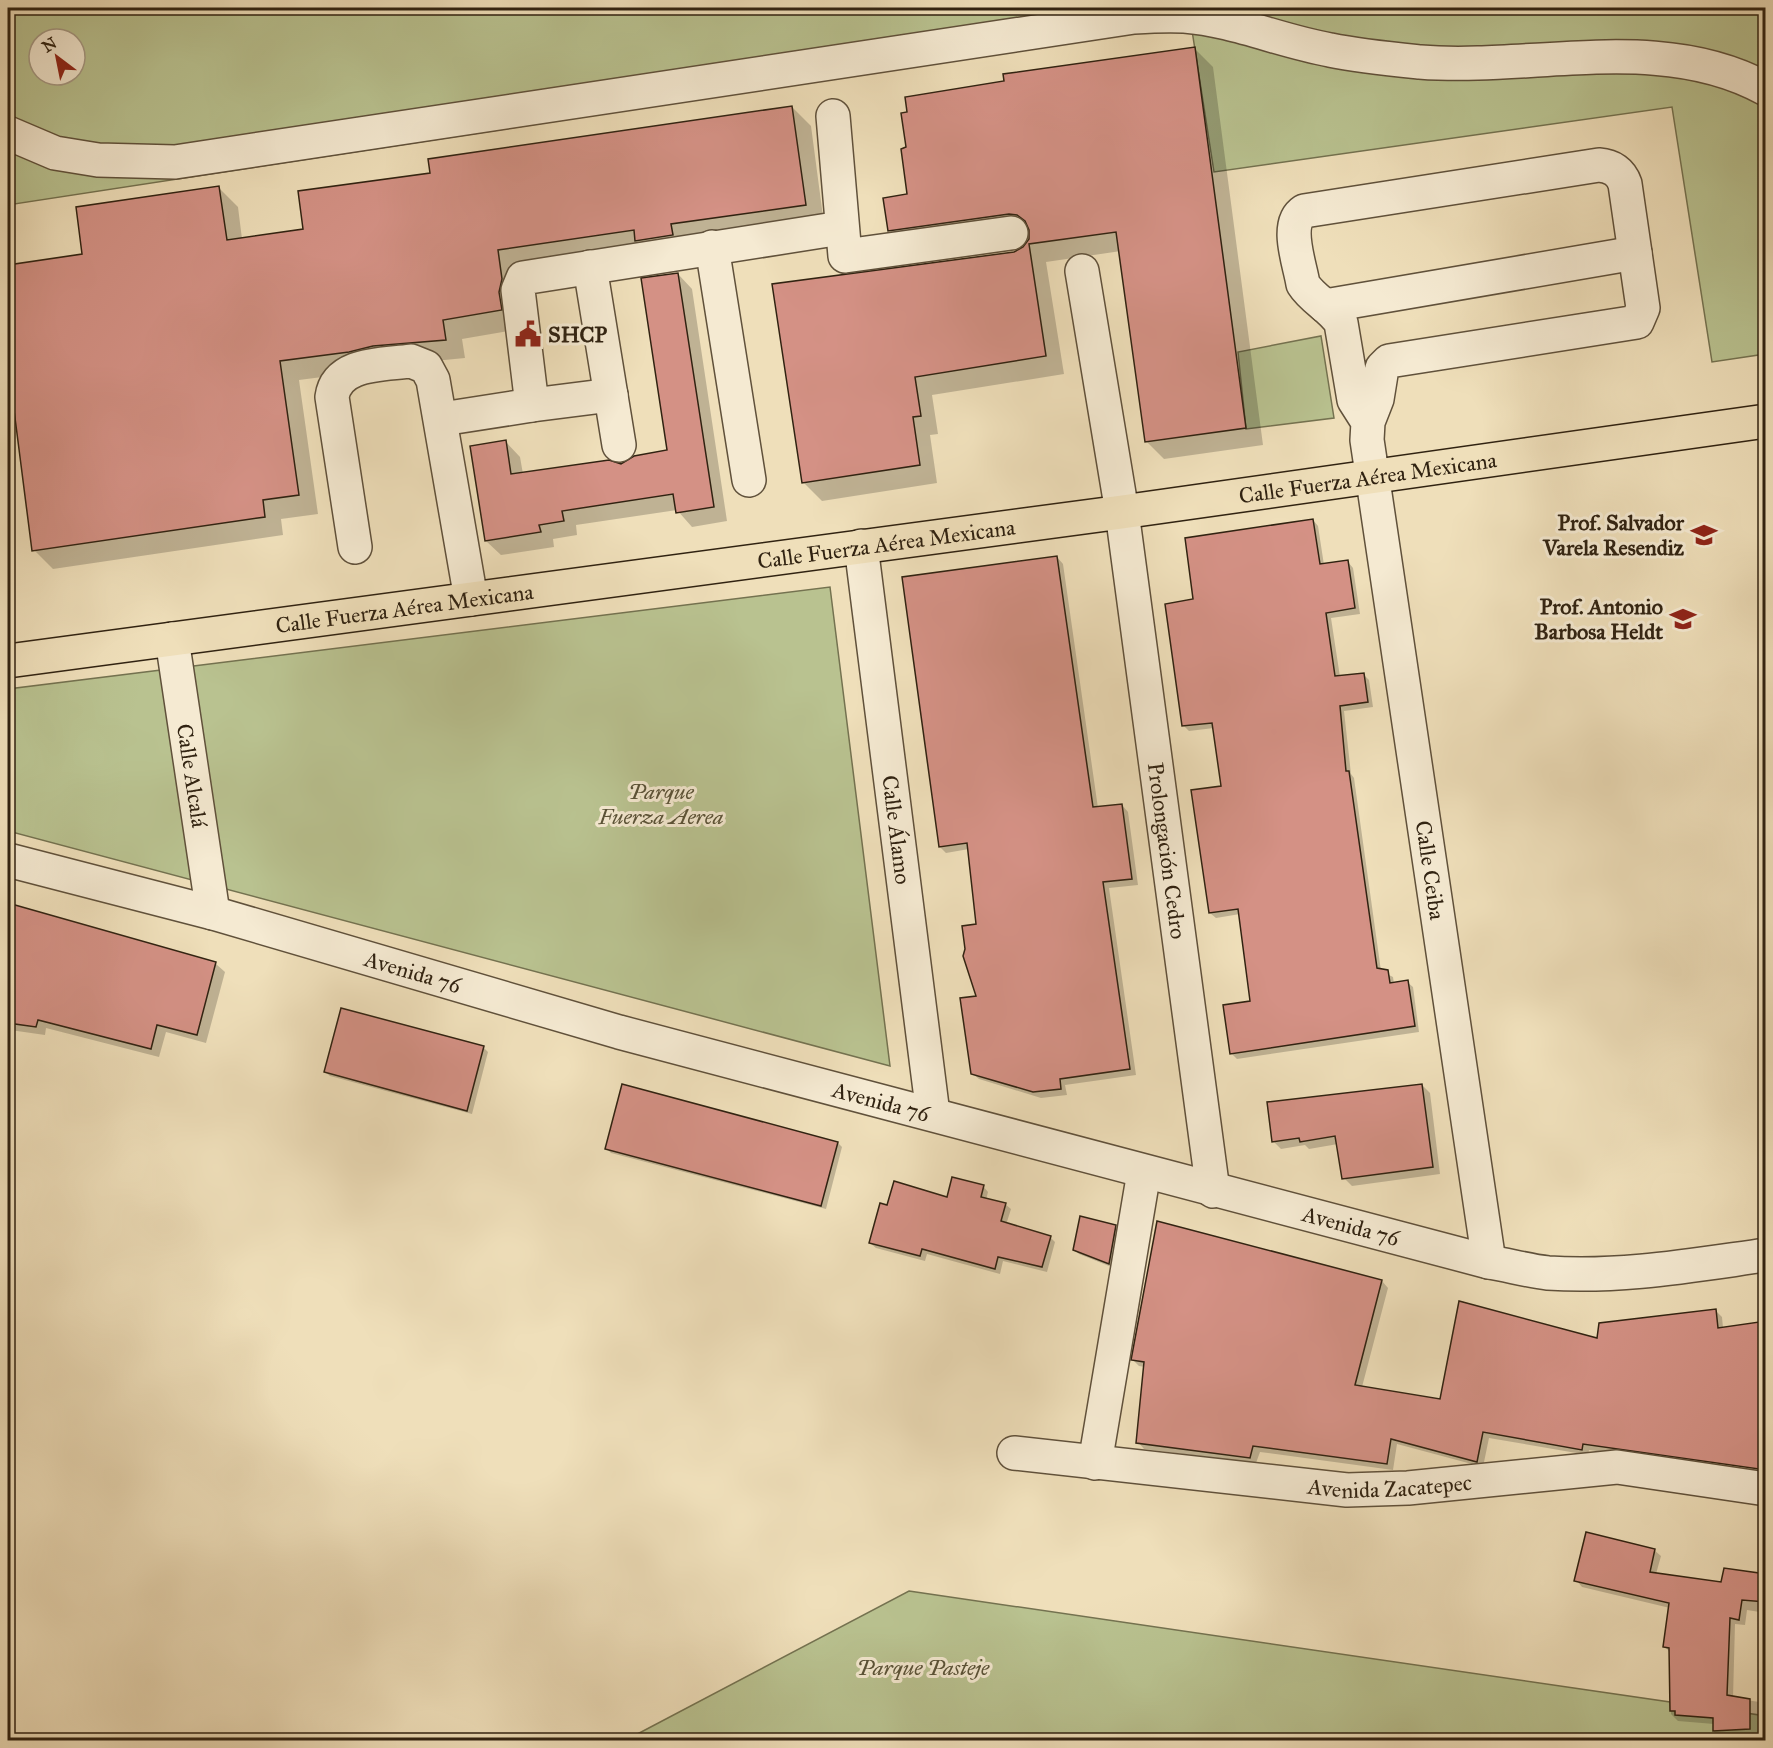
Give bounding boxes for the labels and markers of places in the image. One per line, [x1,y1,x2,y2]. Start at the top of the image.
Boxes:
public building icon: SHCP [513,319,543,349]
place label: SHCP [548,321,607,348]
place label: Prof. Salvador Varela Resendiz [1542,509,1685,561]
school or university icon: Prof. Salvador Varela Resendiz [1689,520,1719,550]
place label: Prof. Antonio Barbosa Heldt [1534,593,1663,645]
school or university icon: Prof. Antonio Barbosa Heldt [1668,604,1698,634]

